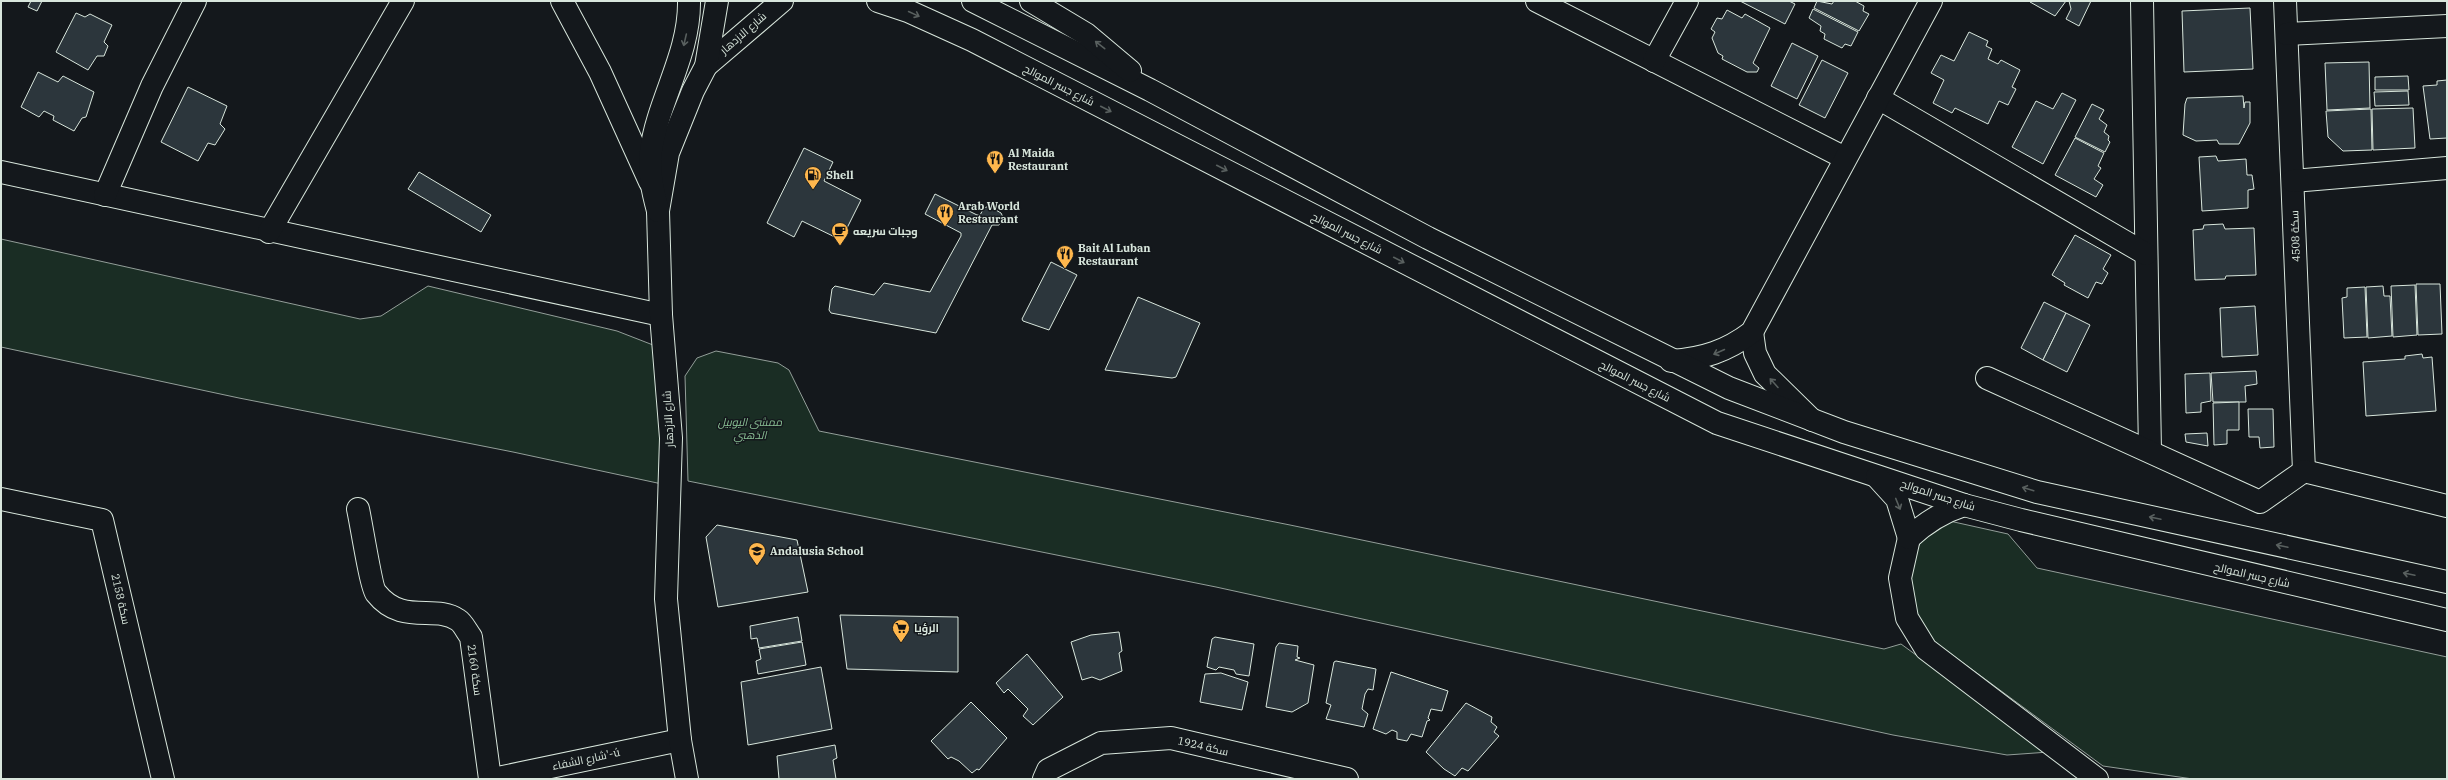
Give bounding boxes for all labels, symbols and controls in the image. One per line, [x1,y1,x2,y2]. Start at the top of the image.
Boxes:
street label: شارع الازدهار [716,9,770,58]
one-way arrow [908,11,920,18]
one-way arrow [680,33,688,46]
one-way arrow [1095,41,1106,49]
street label: شارع جسر الموالح [1021,61,1097,110]
one-way arrow [1100,106,1112,113]
place label: Al Maida Restaurant [1008,146,1068,173]
restaurant icon: Al Maida Restaurant [985,149,1005,174]
fuel station icon: Shell [803,165,823,190]
one-way arrow [1215,165,1227,172]
place label: Shell [826,168,854,182]
place label: Arab World Restaurant [958,199,1020,226]
restaurant icon: Arab World Restaurant [935,202,955,227]
street label: شارع جسر الموالح [1309,209,1385,258]
street label: سكة 4508 [2287,210,2303,262]
cafe icon: وجبات سريعه [830,221,850,246]
place label: وجبات سريعه [853,224,918,239]
place label: Bait Al Luban Restaurant [1078,241,1151,268]
restaurant icon: Bait Al Luban Restaurant [1055,244,1075,269]
one-way arrow [1393,257,1405,264]
one-way arrow [1714,349,1726,356]
street label: شارع جسر الموالح [1597,357,1673,406]
one-way arrow [1769,378,1779,388]
street label: شارع الازدهار [660,390,678,449]
park label: ممشى اليوبيل الذهبي [718,415,783,444]
street label: شارع جسر الموالح [1899,476,1977,515]
one-way arrow [2022,485,2035,492]
one-way arrow [1894,497,1902,509]
one-way arrow [2149,513,2162,521]
school or university icon: Andalusia School [747,541,767,566]
one-way arrow [2276,541,2289,549]
place label: Andalusia School [770,544,864,558]
street label: شارع جسر الموالح [2212,559,2291,592]
one-way arrow [2403,569,2416,577]
street label: سكة 2158 [108,572,134,626]
supermarket icon: الرؤيا [891,618,911,643]
place label: الرؤيا [914,621,939,636]
street label: سكة 2160 [464,643,486,697]
street label: سكة 1924 [1176,733,1230,759]
street label: شارع الشفاء'-ú [551,745,622,774]

